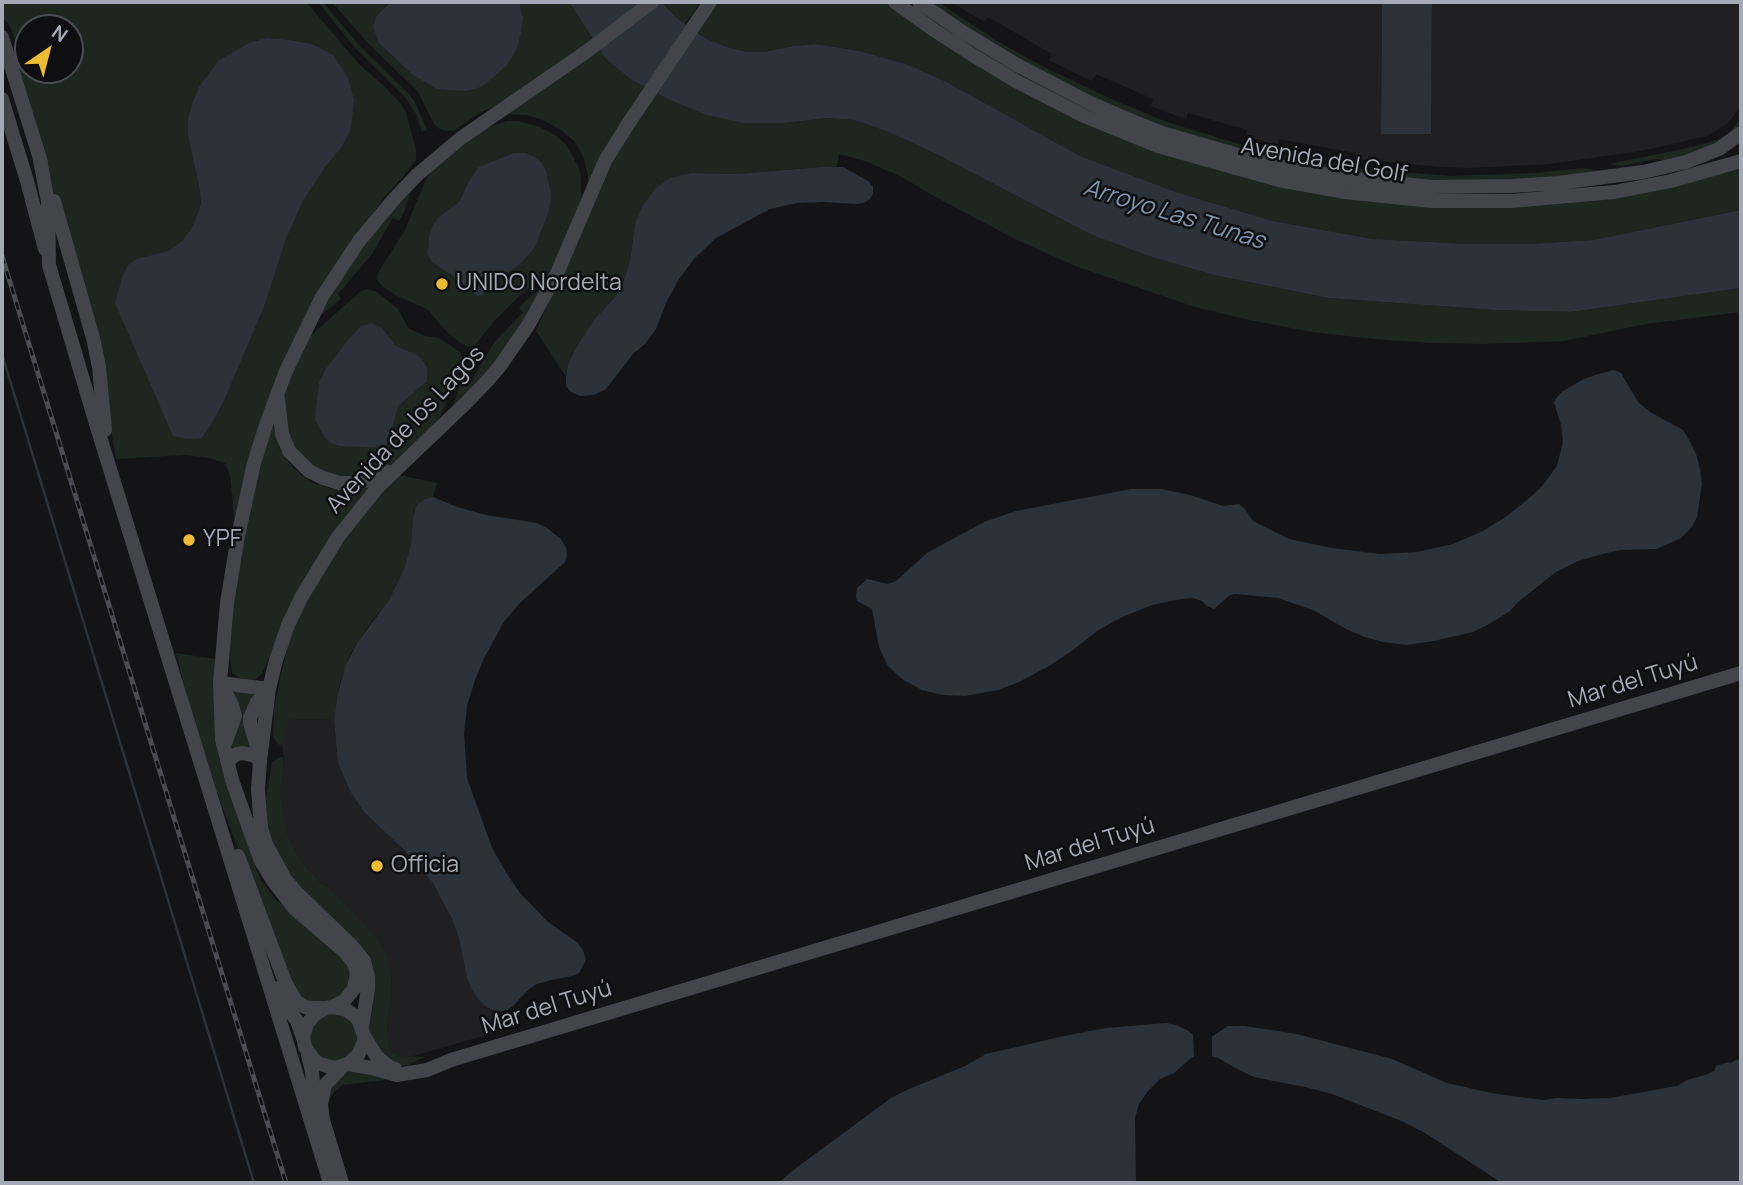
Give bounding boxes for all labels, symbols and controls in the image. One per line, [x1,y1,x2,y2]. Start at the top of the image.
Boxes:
north arrow [14,14,84,84]
text: N [47,19,73,48]
street label: Avenida del Golf [1239,133,1409,189]
water label: Arroyo Las Tunas [1080,174,1268,256]
place label: UNIDO Nordelta [456,270,622,298]
marker: UNIDO Nordelta [434,276,450,292]
street label: Avenida de los Lagos [321,341,491,519]
place label: YPF [203,526,241,554]
marker: YPF [181,532,197,548]
street label: Mar del Tuyú [1565,649,1701,715]
street label: Mar del Tuyú [1022,812,1158,878]
place label: Officia [391,852,459,880]
marker: Officia [369,858,385,874]
street label: Mar del Tuyú [479,975,615,1041]

